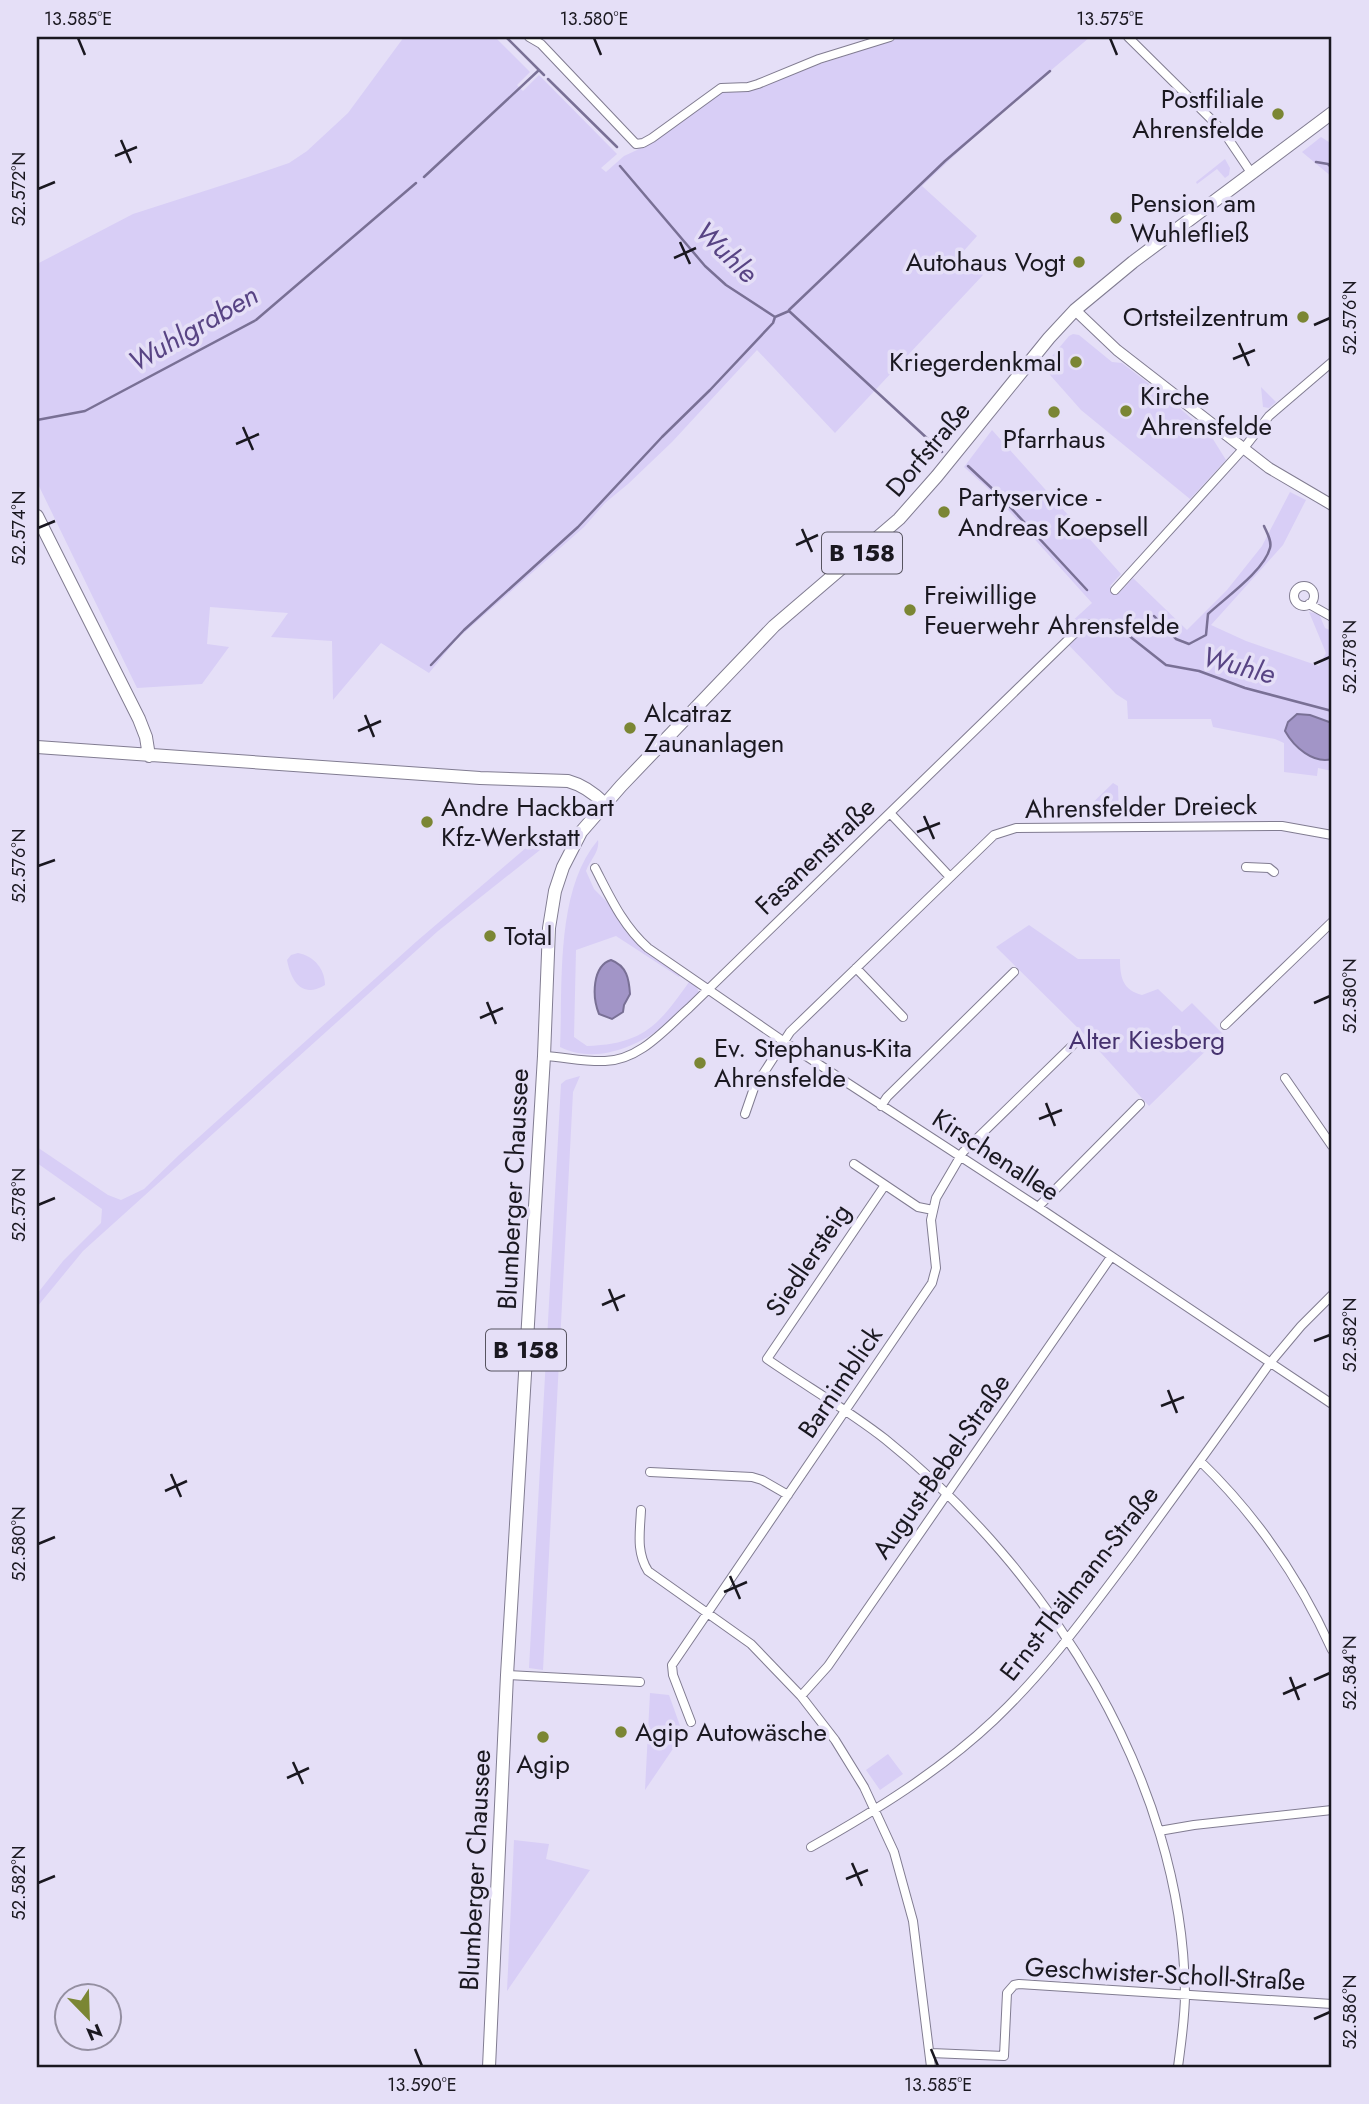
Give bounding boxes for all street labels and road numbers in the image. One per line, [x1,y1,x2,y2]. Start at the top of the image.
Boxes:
street label: Dorfstraße [877,393,979,505]
road number: B 158 [822,532,902,574]
street label: Ahrensfelder Dreieck [1025,786,1258,828]
street label: Fasanenstraße [746,789,884,923]
street label: Blumberger Chaussee [488,1067,538,1311]
street label: Kirschenallee [925,1100,1067,1210]
street label: Siedlersteig [756,1196,860,1324]
street label: Barnimblick [788,1318,892,1446]
road number: B 158 [486,1330,566,1370]
street label: August-Bebel-Straße [863,1366,1019,1566]
street label: Ernst-Thälmann-Straße [990,1477,1168,1689]
street label: Blumberger Chaussee [450,1748,500,1992]
street label: Geschwister-Scholl-Straße [1024,1948,1306,2000]

